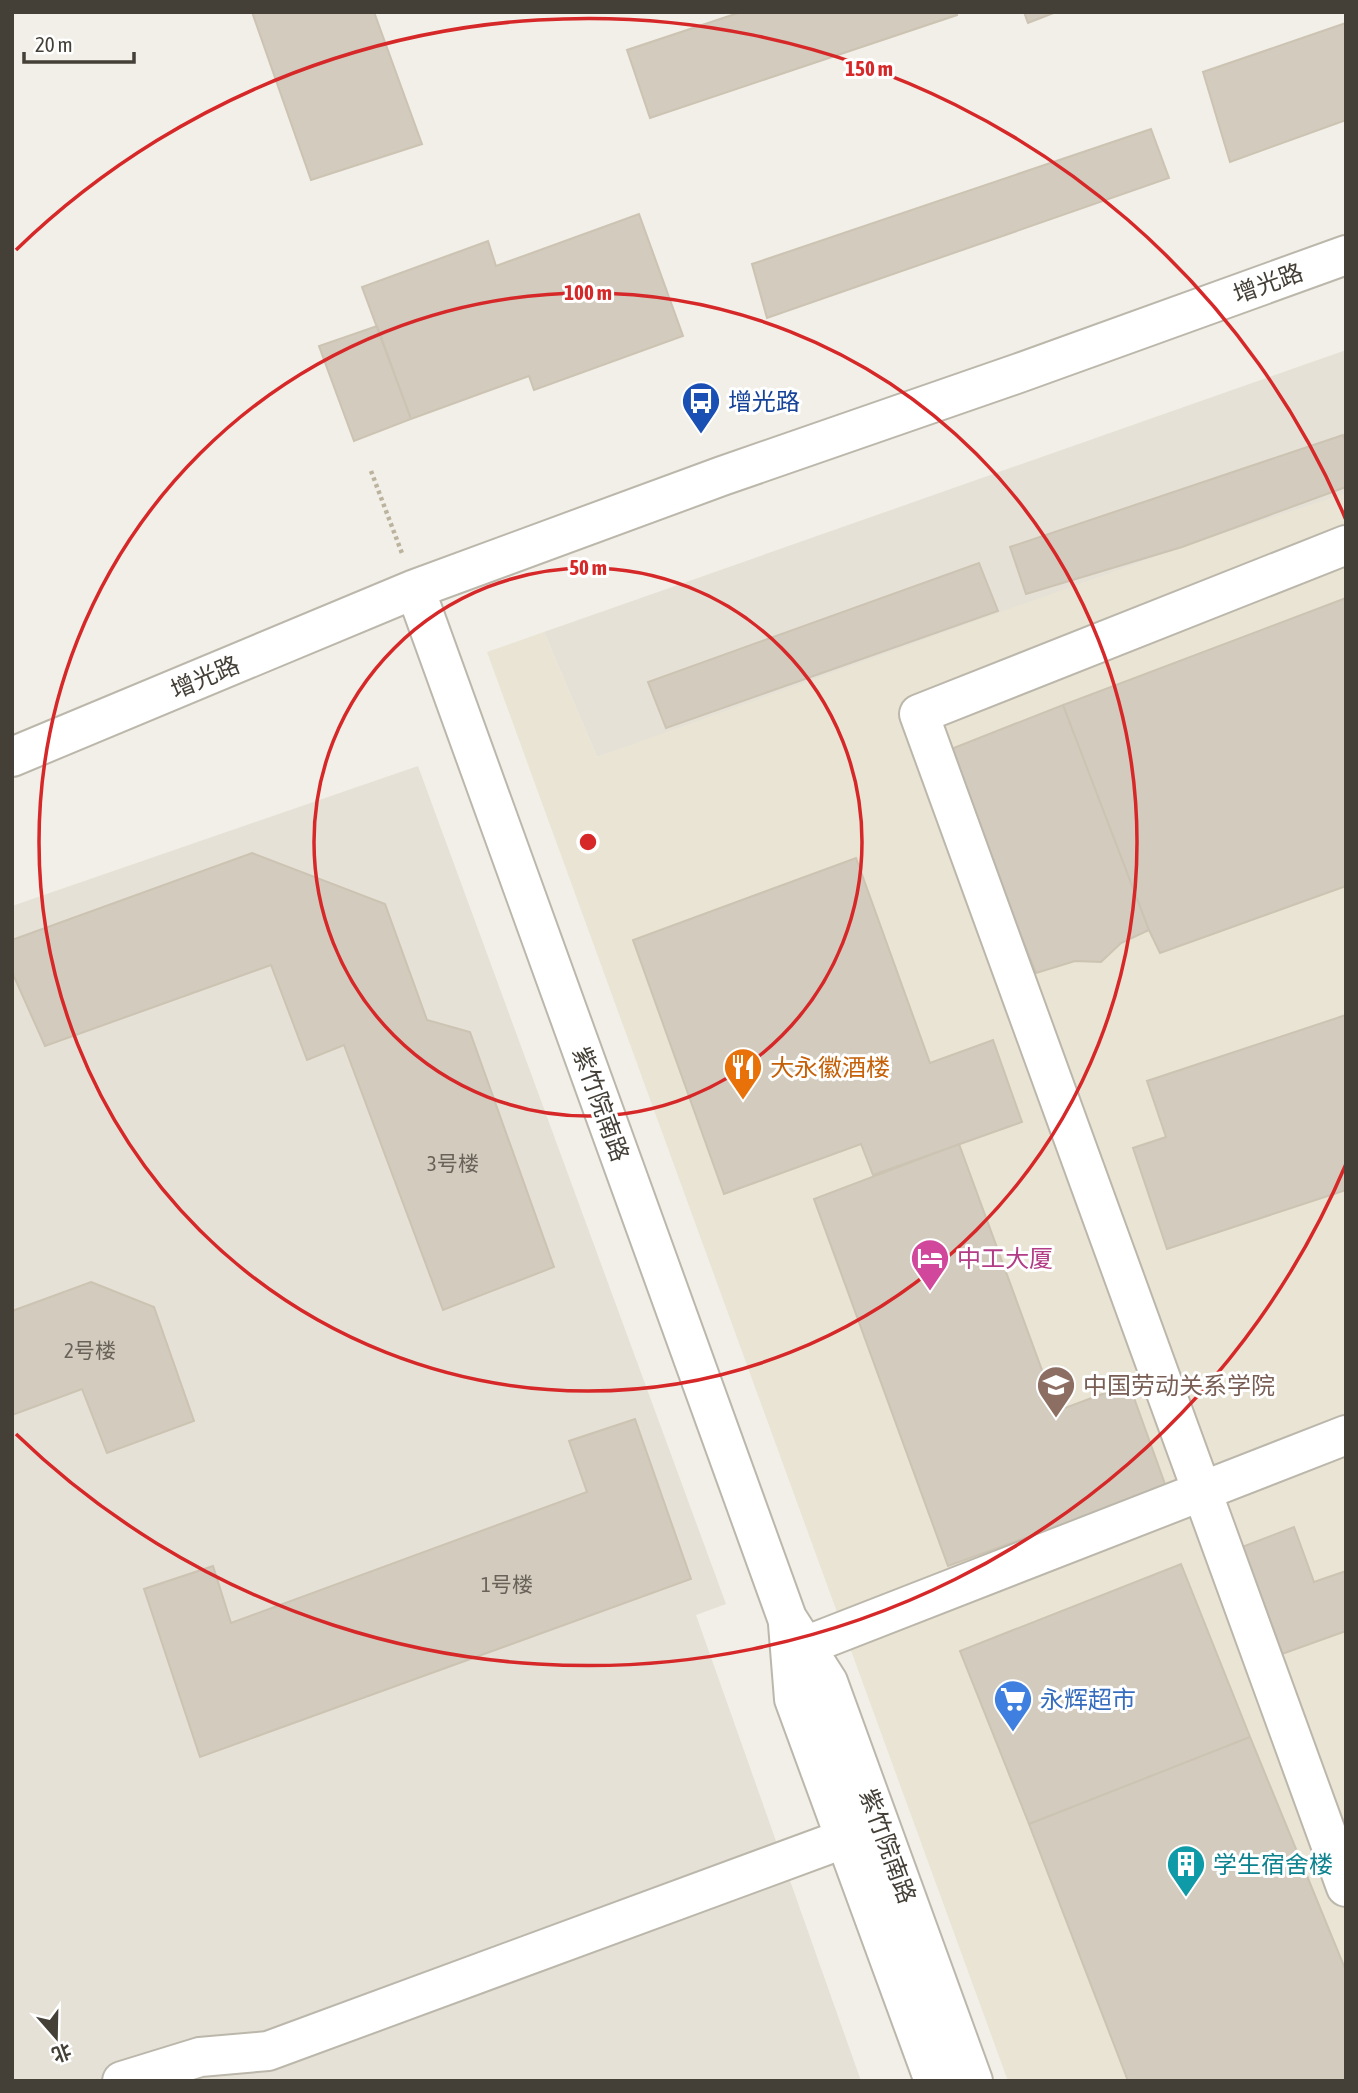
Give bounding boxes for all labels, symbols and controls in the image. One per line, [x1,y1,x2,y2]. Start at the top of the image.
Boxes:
scale bar [24,21,135,65]
text: 20 m [35,32,73,56]
text: 150 m [845,56,893,80]
street label: 增光路 [1230,258,1306,308]
text: 100 m [564,280,612,304]
bus stop icon: 增光路 [680,380,722,435]
place label: 增光路 [728,388,800,415]
text: 50 m [569,555,607,579]
street label: 增光路 [167,651,243,703]
centre of rings [576,830,600,854]
street label: 紫竹院南路 [568,1043,634,1165]
restaurant icon: 大永徽酒楼 [722,1046,764,1101]
place label: 大永徽酒楼 [770,1054,890,1081]
house number: 3号楼 [427,1151,479,1175]
hotel icon: 中工大厦 [909,1237,951,1292]
place label: 中工大厦 [957,1245,1053,1272]
house number: 2号楼 [64,1338,116,1362]
school or university icon: 中国劳动关系学院 [1035,1364,1077,1419]
place label: 中国劳动关系学院 [1083,1372,1275,1399]
house number: 1号楼 [481,1572,533,1596]
supermarket icon: 永辉超市 [992,1678,1034,1733]
place label: 永辉超市 [1040,1686,1136,1713]
street label: 紫竹院南路 [855,1785,921,1907]
building icon: 学生宿舍楼 [1165,1843,1207,1898]
place label: 学生宿舍楼 [1213,1851,1333,1878]
north arrow [21,2002,91,2072]
text: 北 [49,2039,75,2067]

